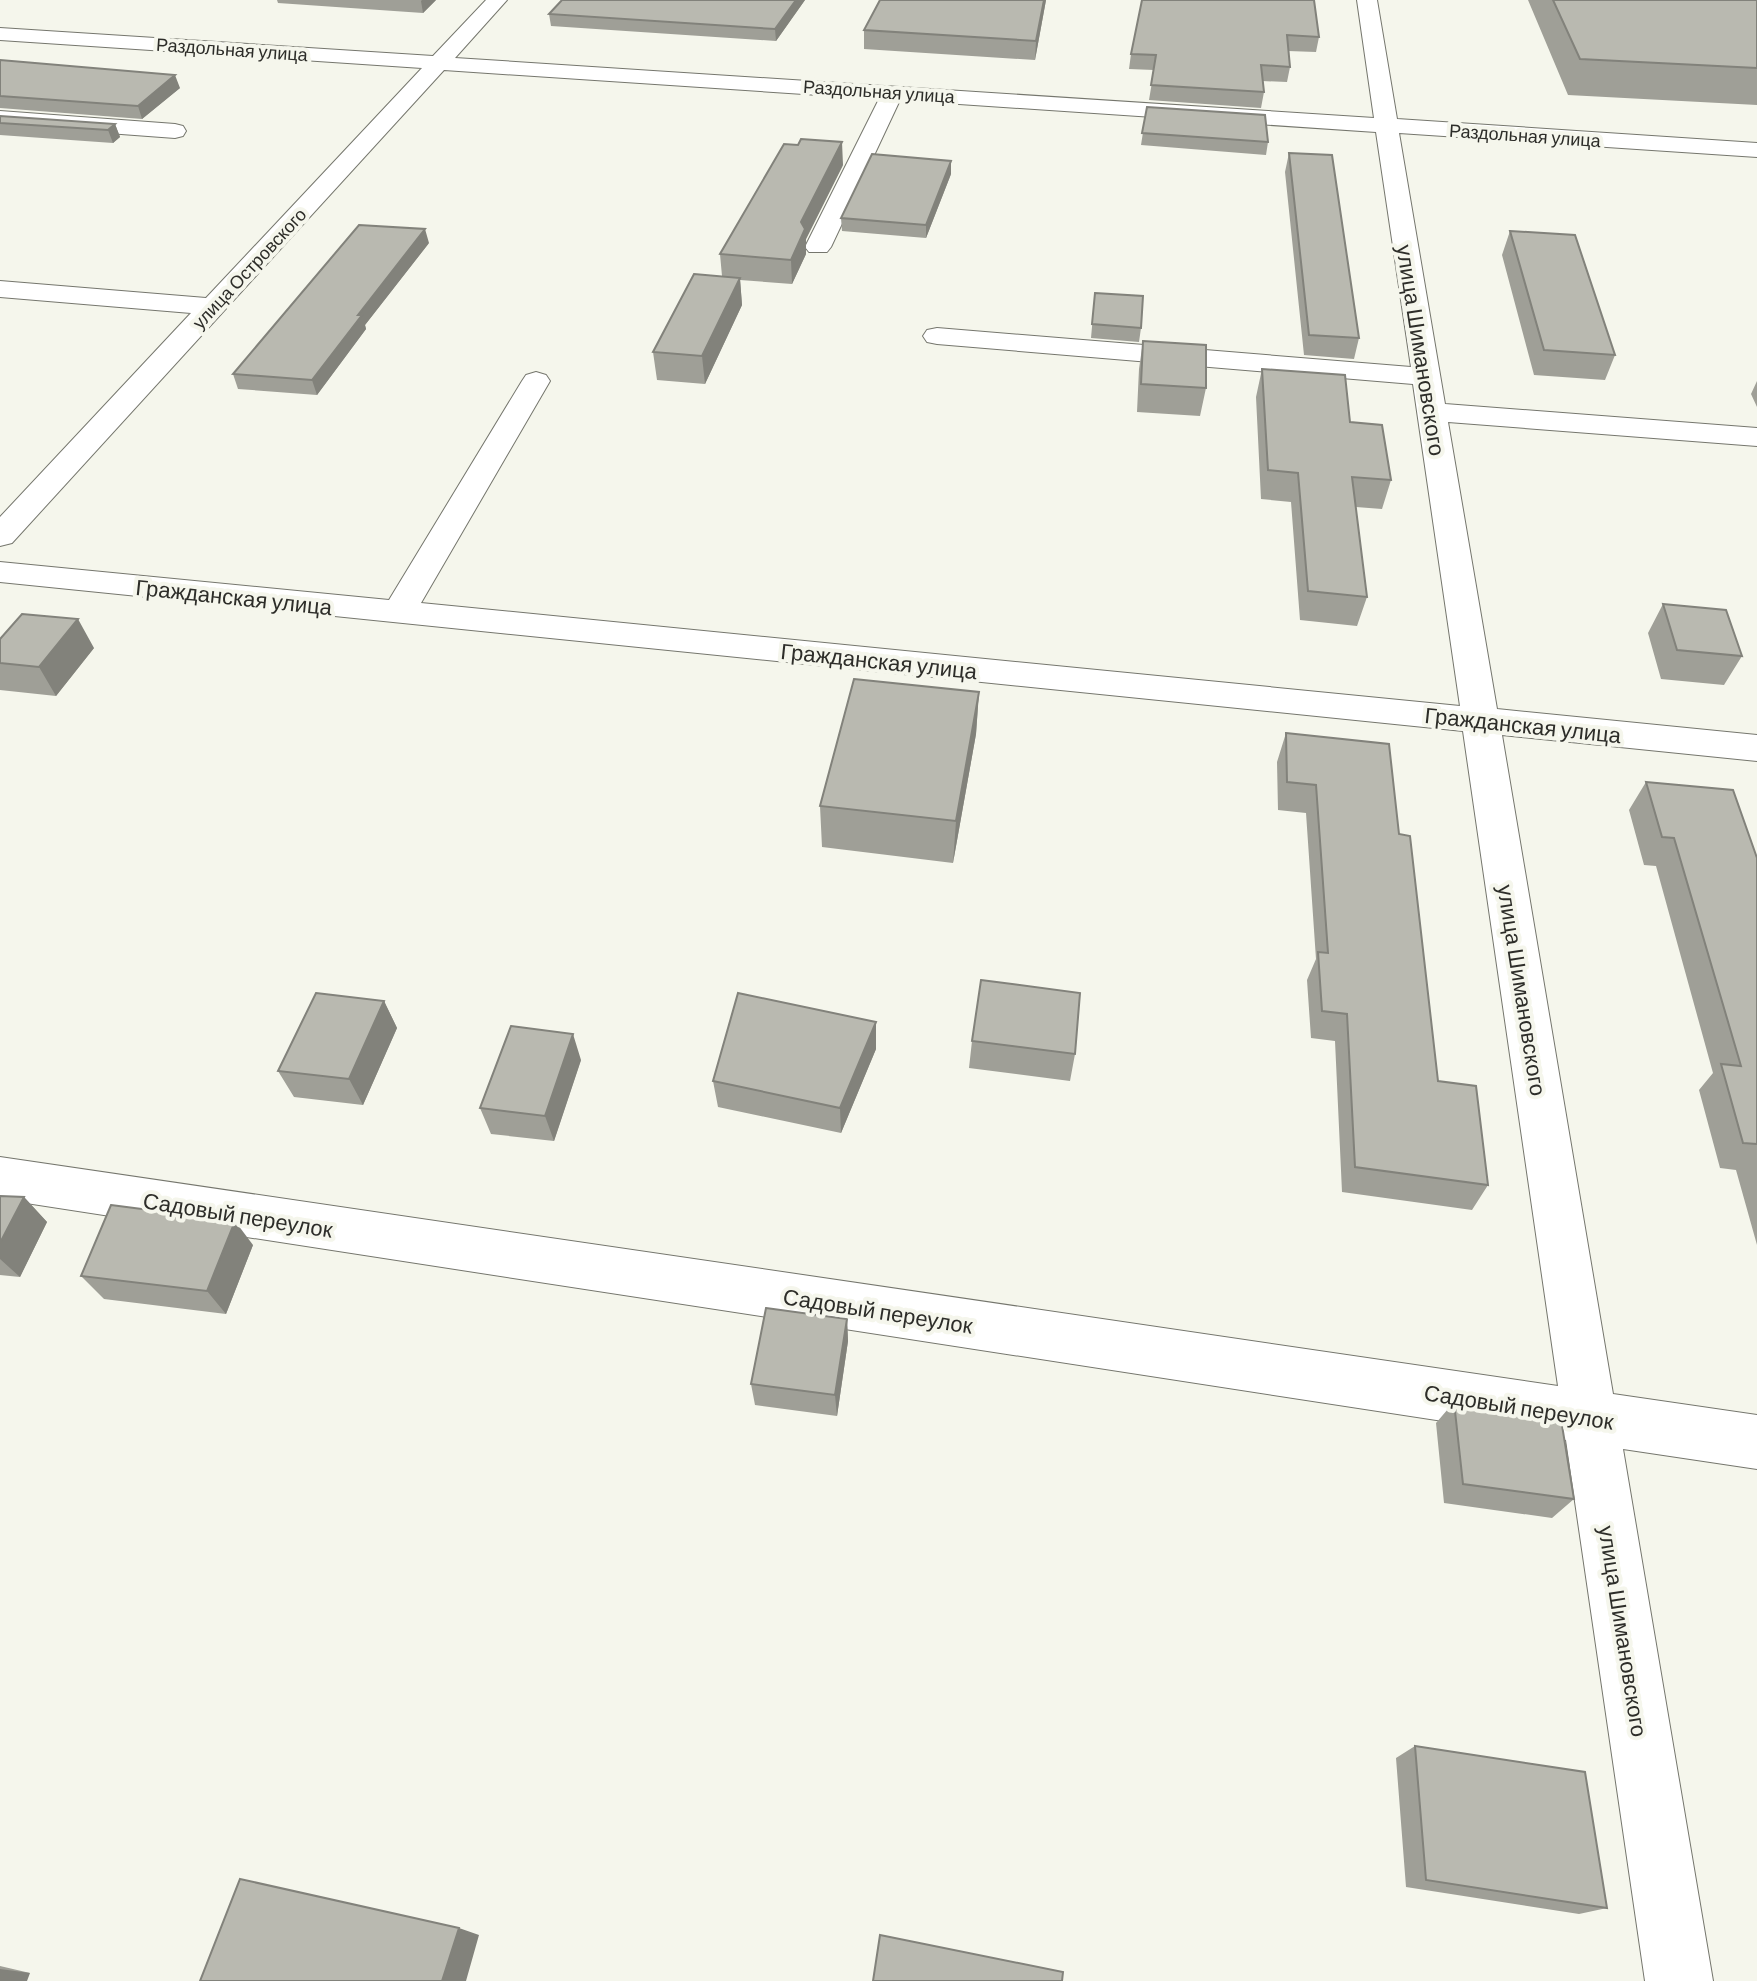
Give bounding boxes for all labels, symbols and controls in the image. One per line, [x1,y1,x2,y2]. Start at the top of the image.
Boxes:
street label: Раздольная улица [155,33,309,65]
street label: Раздольная улица [802,75,956,107]
street label: Раздольная улица [1448,119,1602,151]
street label: улица Островского [187,203,311,333]
street label: улица Шимановского [1391,243,1452,458]
street label: Гражданская улица [134,573,334,620]
street label: Гражданская улица [779,637,979,684]
street label: Гражданская улица [1423,701,1623,748]
street label: улица Шимановского [1492,883,1553,1098]
street label: Садовый переулок [141,1186,335,1243]
street label: Садовый переулок [781,1282,975,1339]
street label: Садовый переулок [1422,1378,1616,1435]
street label: улица Шимановского [1593,1524,1654,1739]

